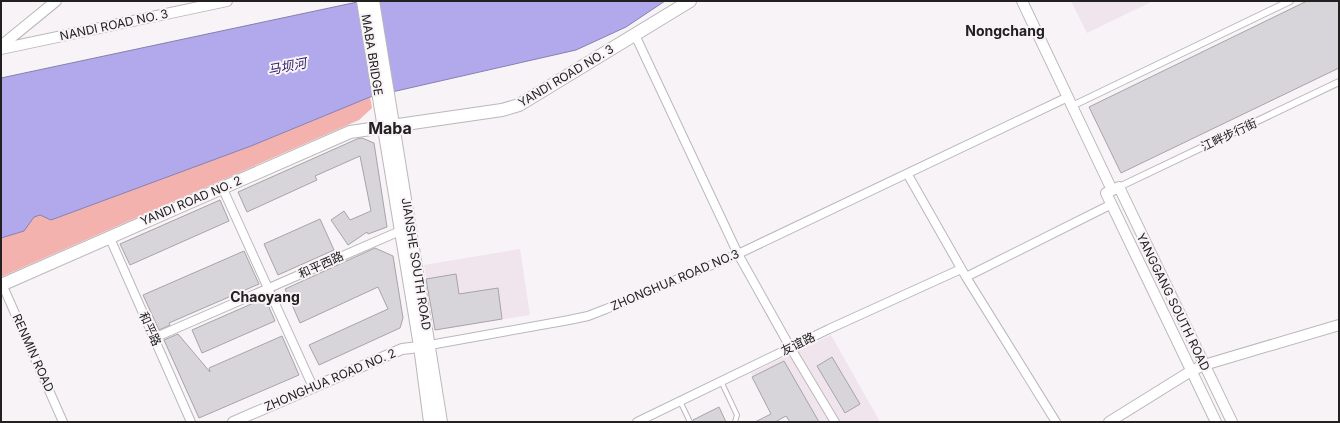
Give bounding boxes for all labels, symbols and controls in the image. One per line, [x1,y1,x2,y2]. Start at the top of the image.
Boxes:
street label: NANDI ROAD NO. 3 [58,6,169,43]
street label: MABA BRIDGE [359,13,386,97]
district label: Nongchang [965,22,1045,39]
street label: YANDI ROAD NO. 3 [515,41,616,110]
water label: 马坝河 [266,54,311,78]
street label: 江畔步行街 [1198,115,1259,154]
district label: Maba [368,118,412,138]
street label: YANDI ROAD NO. 2 [138,172,244,229]
street label: JIANSHE SOUTH ROAD [399,197,434,331]
street label: YANGGANG SOUTH ROAD [1134,231,1213,373]
street label: ZHONGHUA ROAD NO.3 [608,246,741,313]
street label: 和平西路 [296,248,346,281]
district label: Chaoyang [230,288,300,305]
street label: 和平路 [136,309,165,348]
street label: RENMIN ROAD [10,311,57,394]
street label: 友谊路 [778,329,817,358]
street label: ZHONGHUA ROAD NO. 2 [262,345,398,414]

